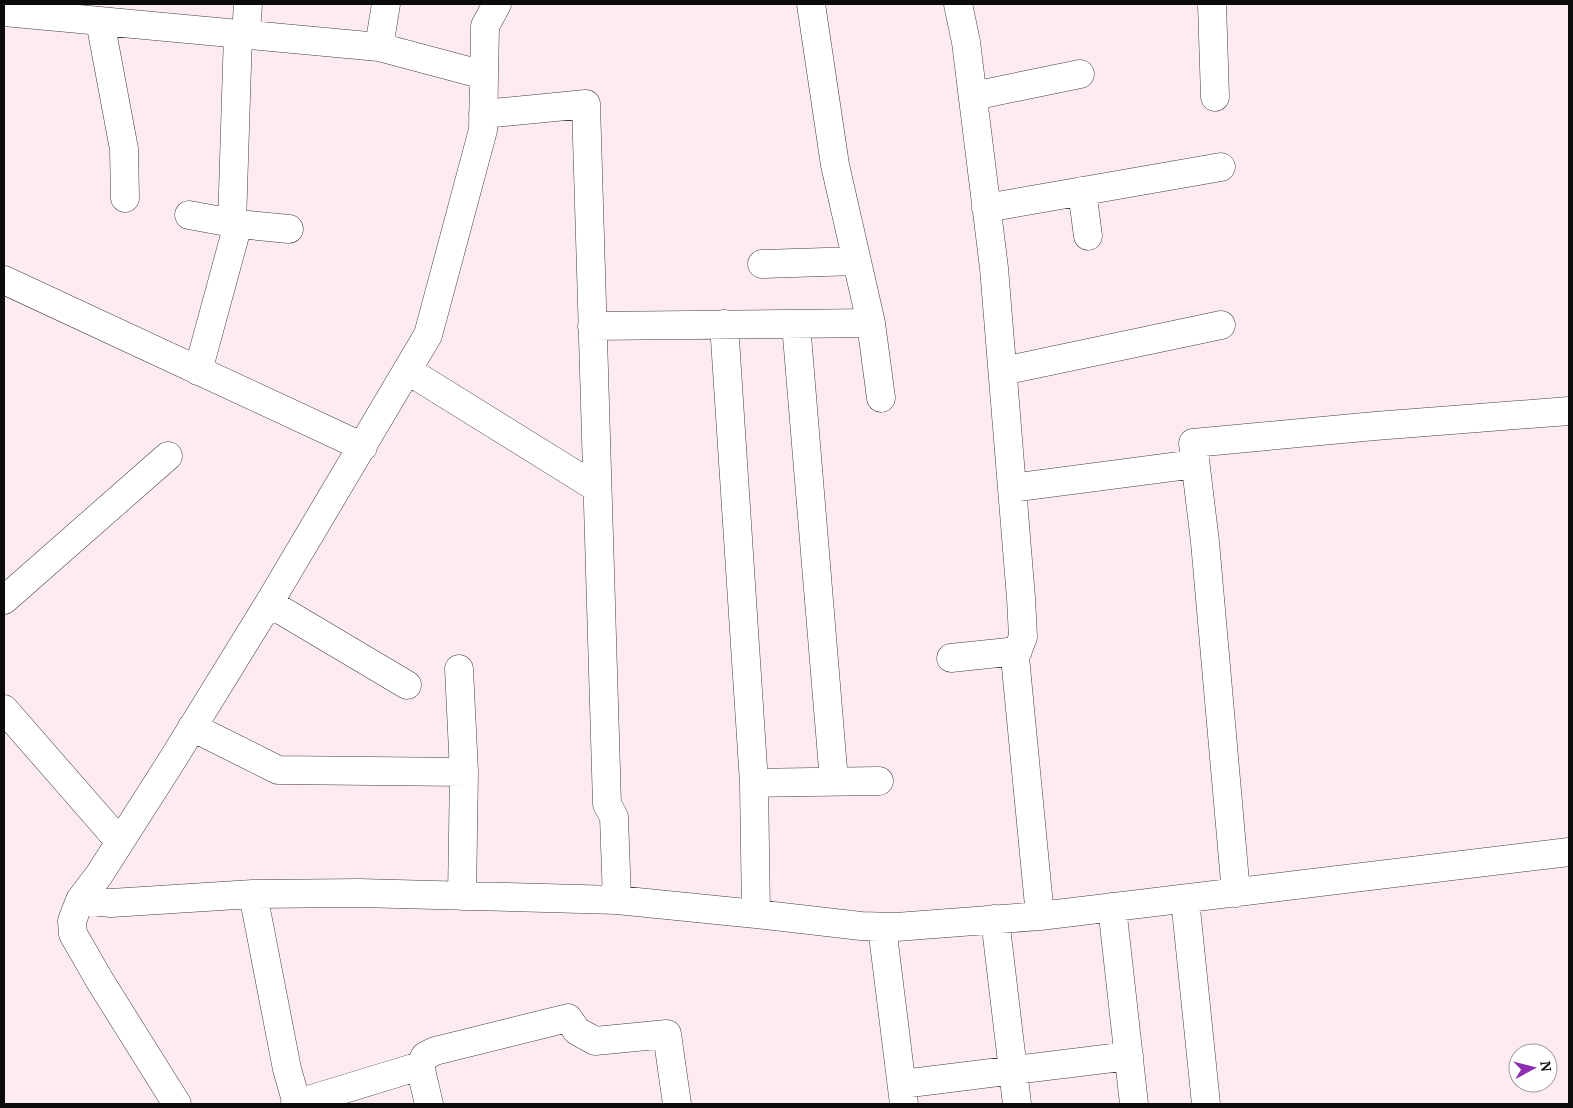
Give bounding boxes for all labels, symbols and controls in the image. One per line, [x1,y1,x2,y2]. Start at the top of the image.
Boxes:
north arrow [1508,1043,1558,1093]
text: N [1536,1060,1557,1073]

